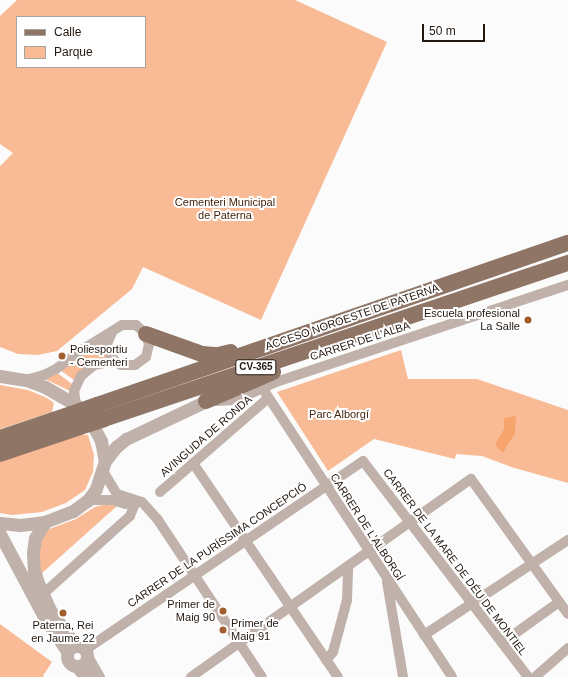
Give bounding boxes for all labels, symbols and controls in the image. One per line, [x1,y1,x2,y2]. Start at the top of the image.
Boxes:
legend [16,16,146,68]
scale bar [424,16,487,42]
text: 50 m [429,24,456,38]
text: Calle [54,25,81,39]
text: Parque [54,45,93,59]
park label: Cementeri Municipal de Paterna [175,196,275,222]
street label: ACCESO NOROESTE DE PATERNA [263,281,441,353]
place label: Escuela profesional La Salle [424,307,520,333]
marker: Escuela profesional La Salle [523,315,533,325]
street label: CARRER DE L'ALBA [308,319,412,363]
place label: Poliesportiu - Cementeri [70,343,127,369]
marker: Poliesportiu - Cementeri [57,351,67,361]
road number: CV-365 [235,359,277,375]
street label: AVINGUDA DE RONDA [157,392,255,480]
park label: Parc Alborgí [309,407,369,421]
street label: CARRER DE LA MARE DE DÉU DE MONTIEL [380,466,530,658]
street label: CARRER DE L'ALBORGÍ [327,471,407,583]
street label: CARRER DE LA PURÍSSIMA CONCEPCIÓ [124,480,310,610]
place label: Primer de Maig 90 [167,598,215,624]
marker: Primer de Maig 90 [218,606,228,616]
marker: Paterna, Rei en Jaume 22 [58,608,68,618]
place label: Primer de Maig 91 [231,617,279,643]
place label: Paterna, Rei en Jaume 22 [31,619,95,645]
marker: Primer de Maig 91 [218,625,228,635]

